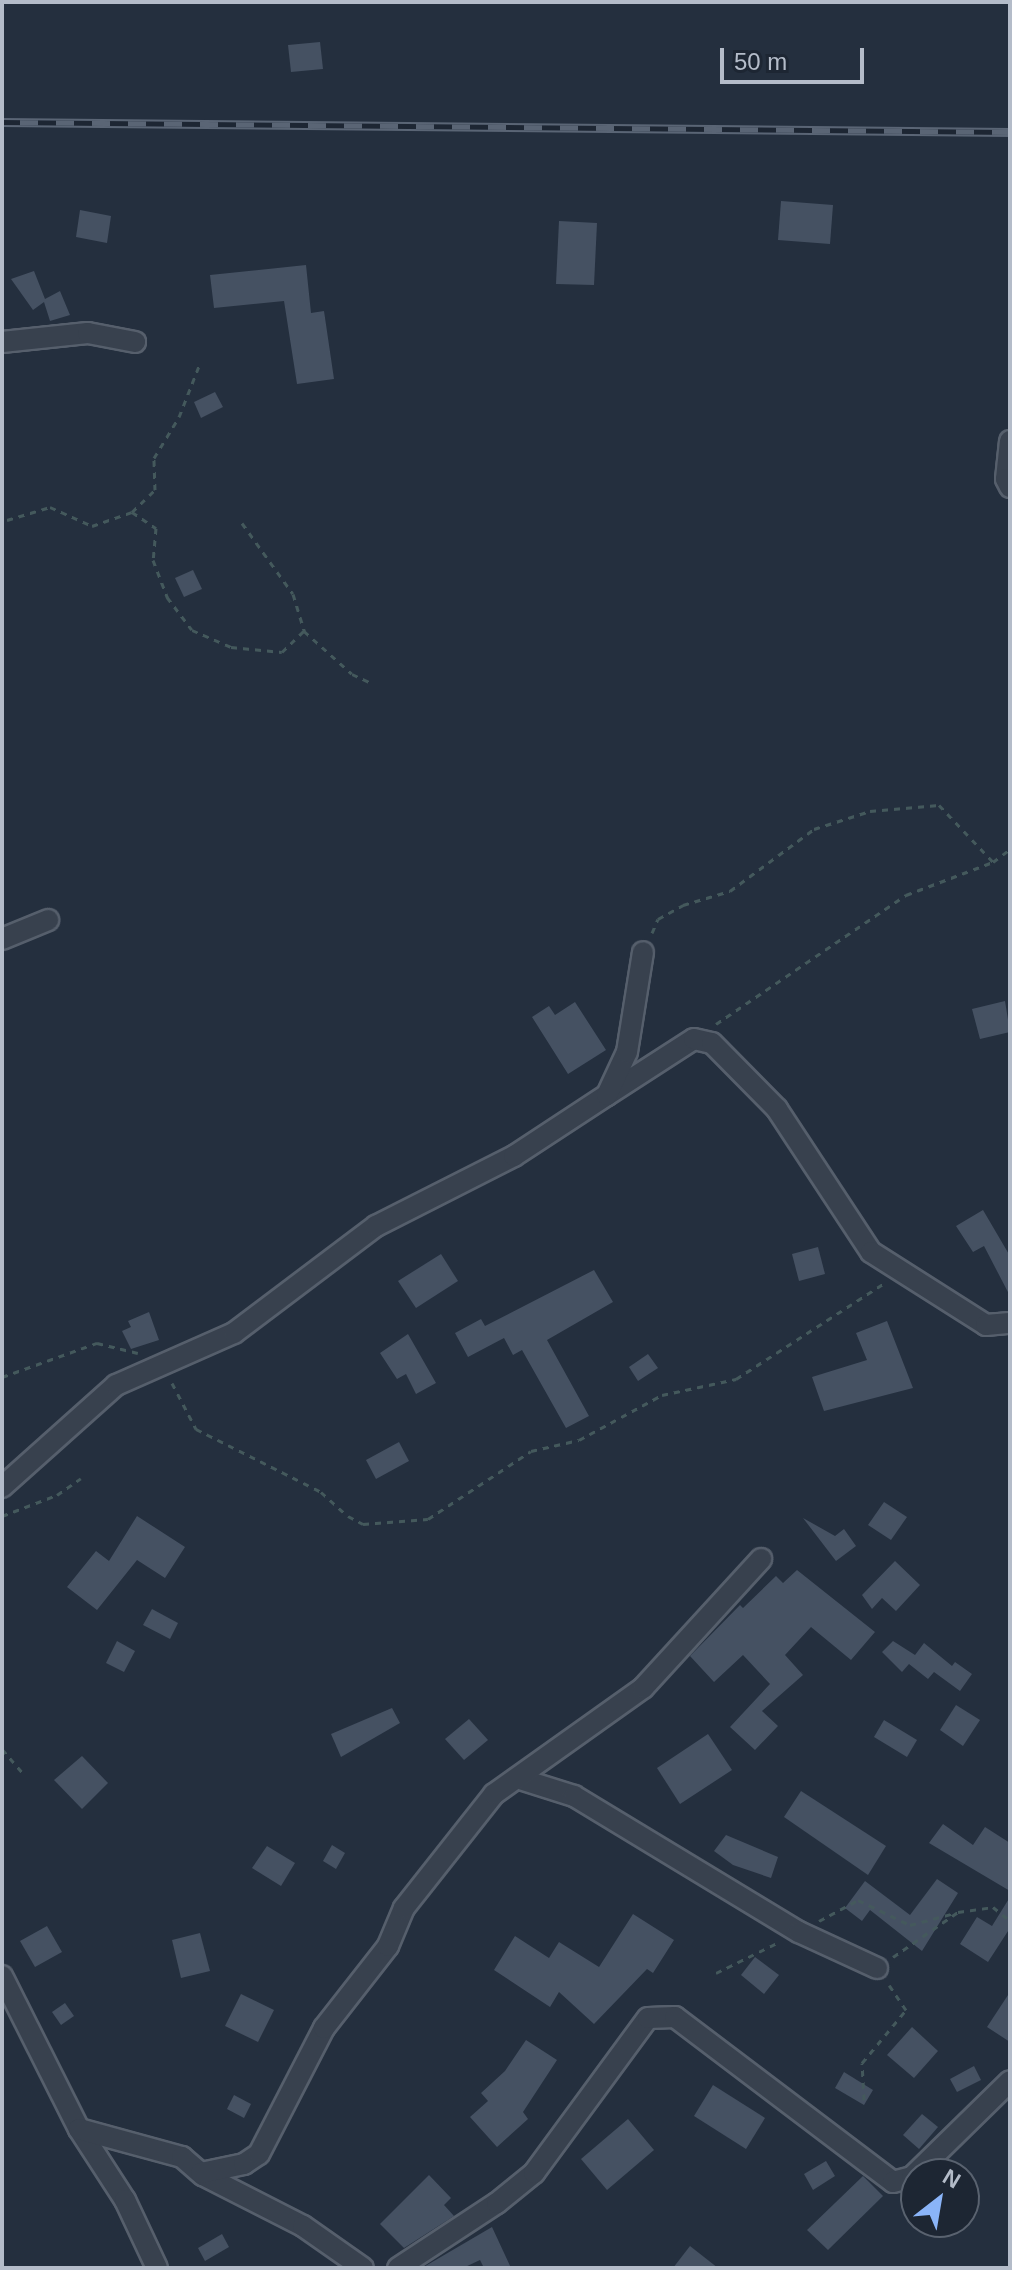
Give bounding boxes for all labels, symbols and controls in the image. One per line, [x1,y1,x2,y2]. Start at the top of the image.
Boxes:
scale bar [724,32,868,82]
text: 50 m [734,48,787,75]
north arrow [900,2158,980,2238]
text: N [938,2164,965,2194]

